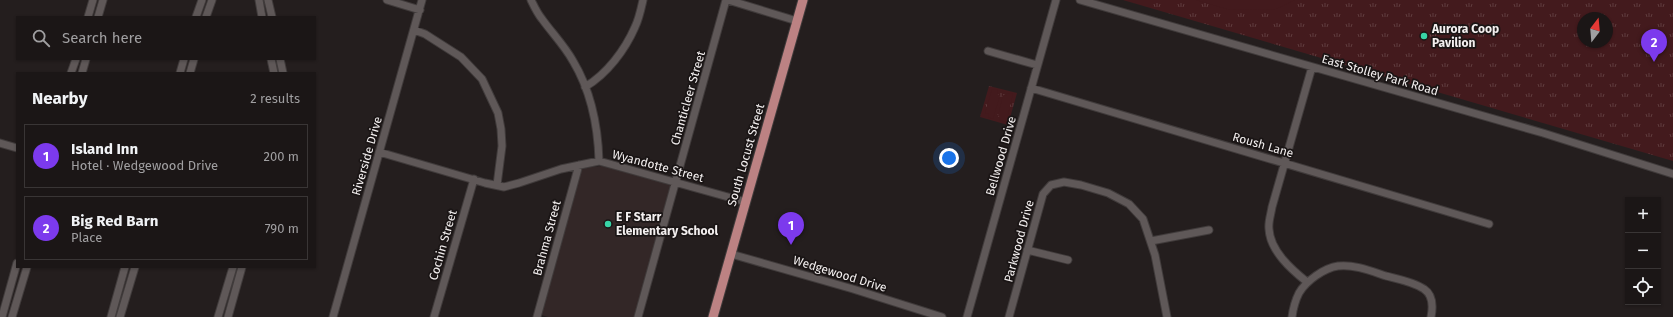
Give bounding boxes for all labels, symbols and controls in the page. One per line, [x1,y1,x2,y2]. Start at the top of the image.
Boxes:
north arrow [1577,12,1613,48]
search box [16,16,316,60]
place label: Aurora Coop Pavilion [1431,22,1499,50]
icon: search [30,27,52,49]
text: Search here [62,29,142,47]
pin: 2 [1641,29,1667,62]
marker: Aurora Coop Pavilion [1419,31,1429,41]
street label: Chanticleer Street [668,49,708,147]
street label: East Stolley Park Road [1320,52,1440,98]
text: Nearby [32,88,87,109]
text: 2 results [250,91,300,106]
street label: South Locust Street [725,101,768,208]
street label: Riverside Drive [349,115,385,197]
street label: Bellwood Drive [983,115,1019,197]
street label: Roush Lane [1231,130,1295,160]
text: Island Inn [71,140,138,158]
street label: Wyandotte Street [611,147,706,185]
your location [939,148,959,168]
text: 1 [43,149,49,164]
text: 200 m [263,149,299,164]
text: Hotel · Wedgewood Drive [71,158,218,173]
map controls [1625,197,1661,305]
button: + [1625,197,1661,233]
street label: Brahma Street [530,198,564,277]
street label: Parkwood Drive [1001,198,1037,284]
street label: Cochin Street [426,208,460,282]
place label: E F Starr Elementary School [616,210,719,238]
text: Big Red Barn [71,212,158,230]
pin: 1 [778,212,804,245]
marker: E F Starr Elementary School [603,219,613,229]
text: 2 [43,221,49,236]
text: 790 m [265,221,299,236]
text: Place [71,230,102,245]
button: − [1625,233,1661,269]
street label: Wedgewood Drive [791,253,889,295]
button: locate [1625,269,1661,305]

